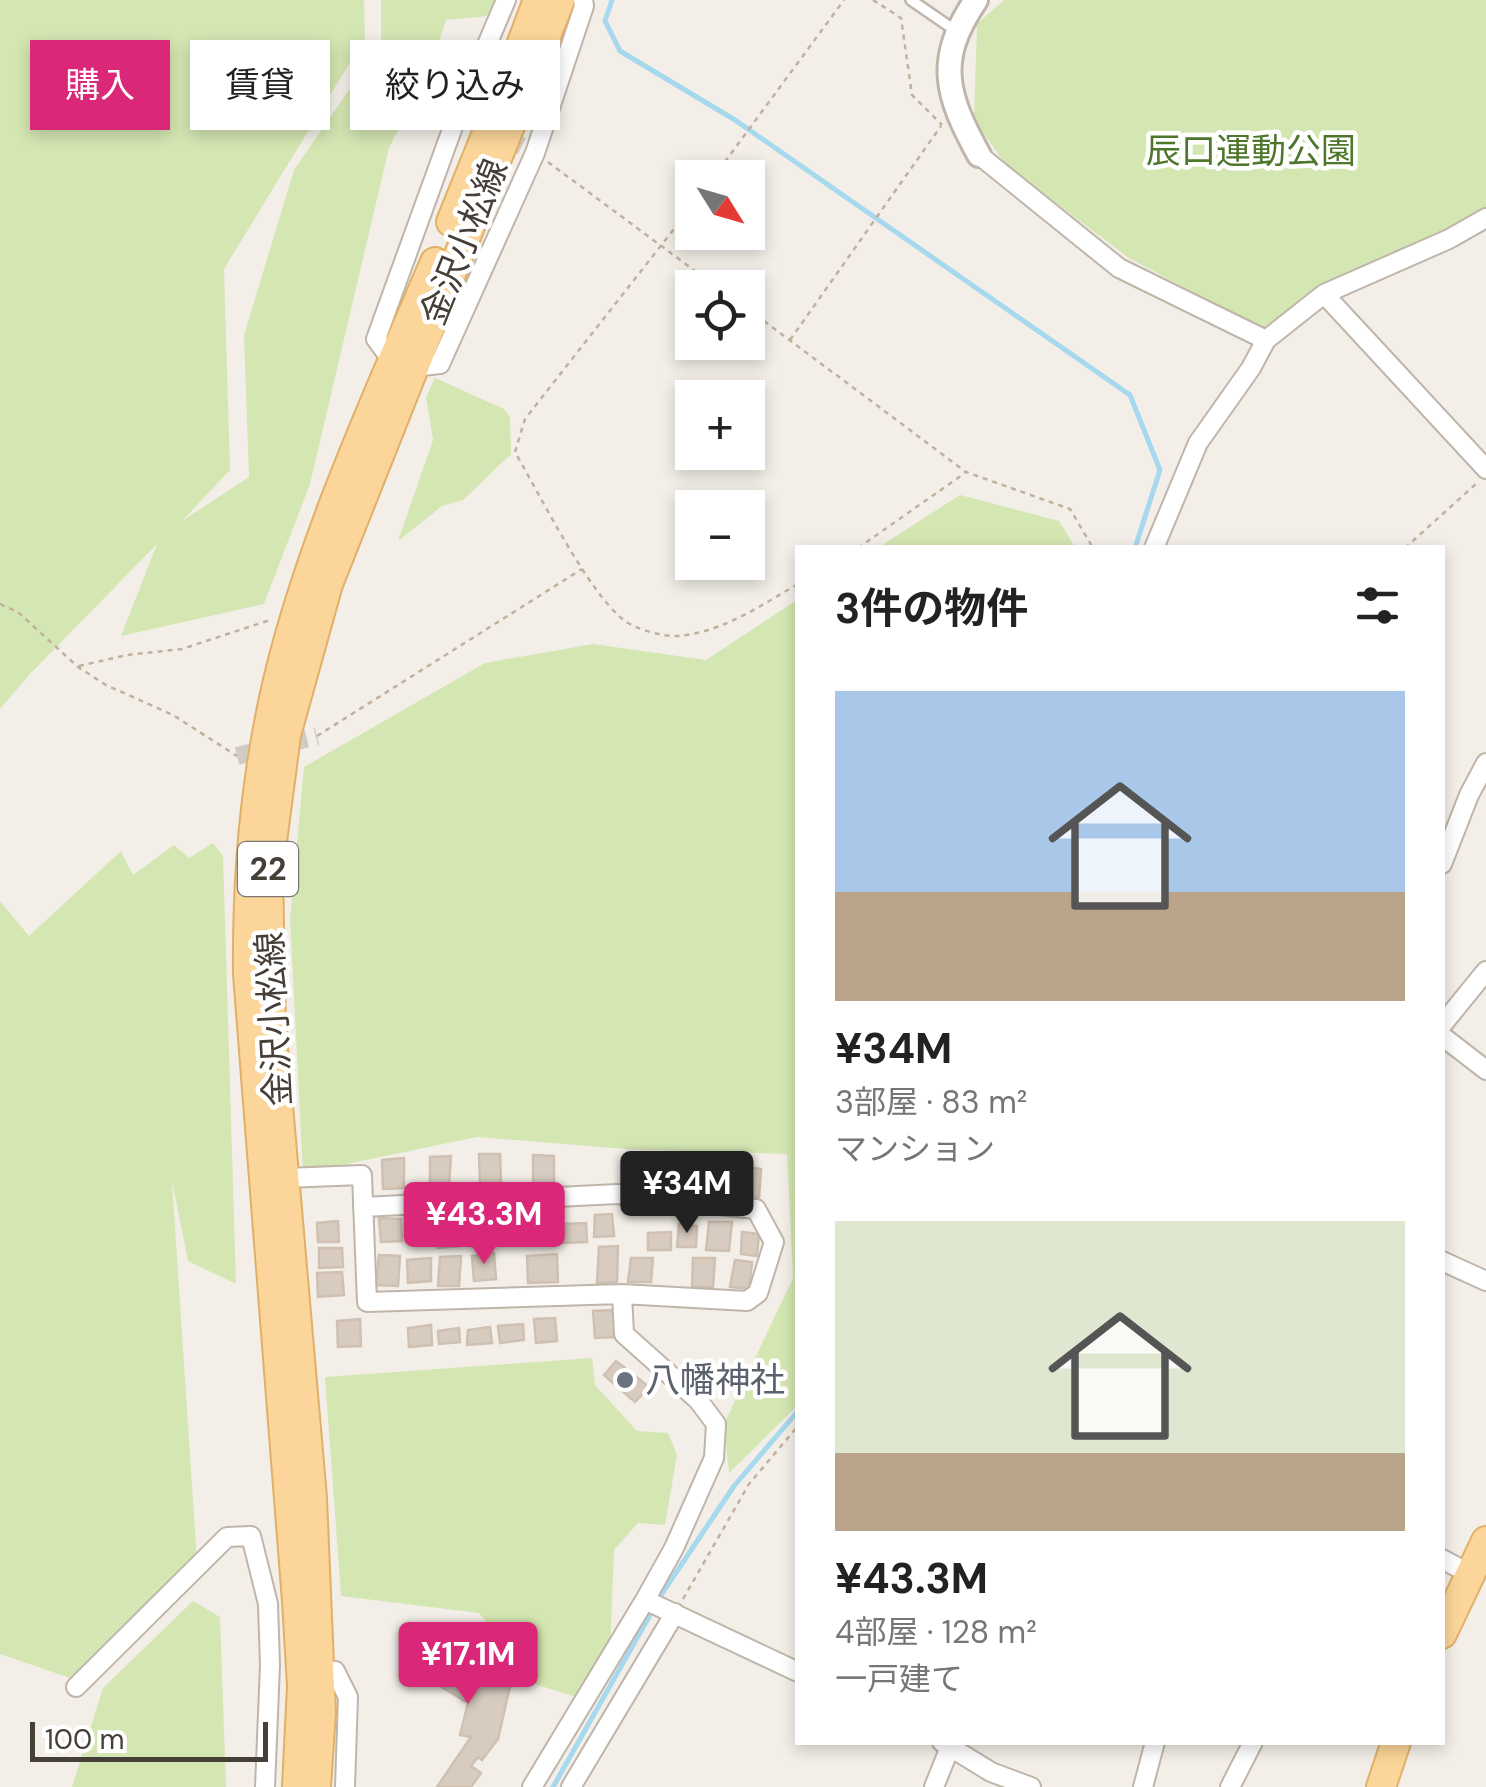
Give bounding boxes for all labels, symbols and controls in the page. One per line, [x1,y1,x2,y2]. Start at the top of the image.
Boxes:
chip: 購入 [30,40,170,130]
chip: 賃貸 [190,40,330,130]
chip: 絞り込み [350,40,560,130]
park label: 辰口運動公園 [1146,128,1356,174]
street label: 金沢小松線 [410,152,518,332]
north arrow [675,160,765,250]
map controls [675,160,765,580]
button: locate [675,270,765,360]
button: + [675,380,765,470]
button: − [675,490,765,580]
icon: filters [1350,578,1405,633]
text: 3件の物件 [835,581,1028,636]
icon: home [1030,756,1210,936]
road number: 22 [238,842,298,896]
street label: 金沢小松線 [246,930,302,1108]
text: ¥34M [835,1021,952,1076]
text: 3部屋 · 83 m² [835,1081,1027,1123]
text: マンション [835,1128,995,1170]
pin: ¥34M [628,1151,746,1236]
text: ¥34M [642,1162,732,1204]
pin: ¥43.3M [403,1182,565,1267]
text: ¥43.3M [426,1193,542,1235]
icon: home [1030,1286,1210,1466]
place label: 八幡神社 [645,1357,785,1403]
marker: 八幡神社 [614,1369,636,1391]
text: ¥43.3M [835,1551,988,1606]
text: 4部屋 · 128 m² [835,1611,1037,1653]
pin: ¥17.1M [387,1622,549,1707]
text: ¥17.1M [421,1633,515,1675]
text: 一戸建て [835,1658,963,1700]
scale bar [30,1717,268,1762]
text: 100 m [45,1721,124,1758]

